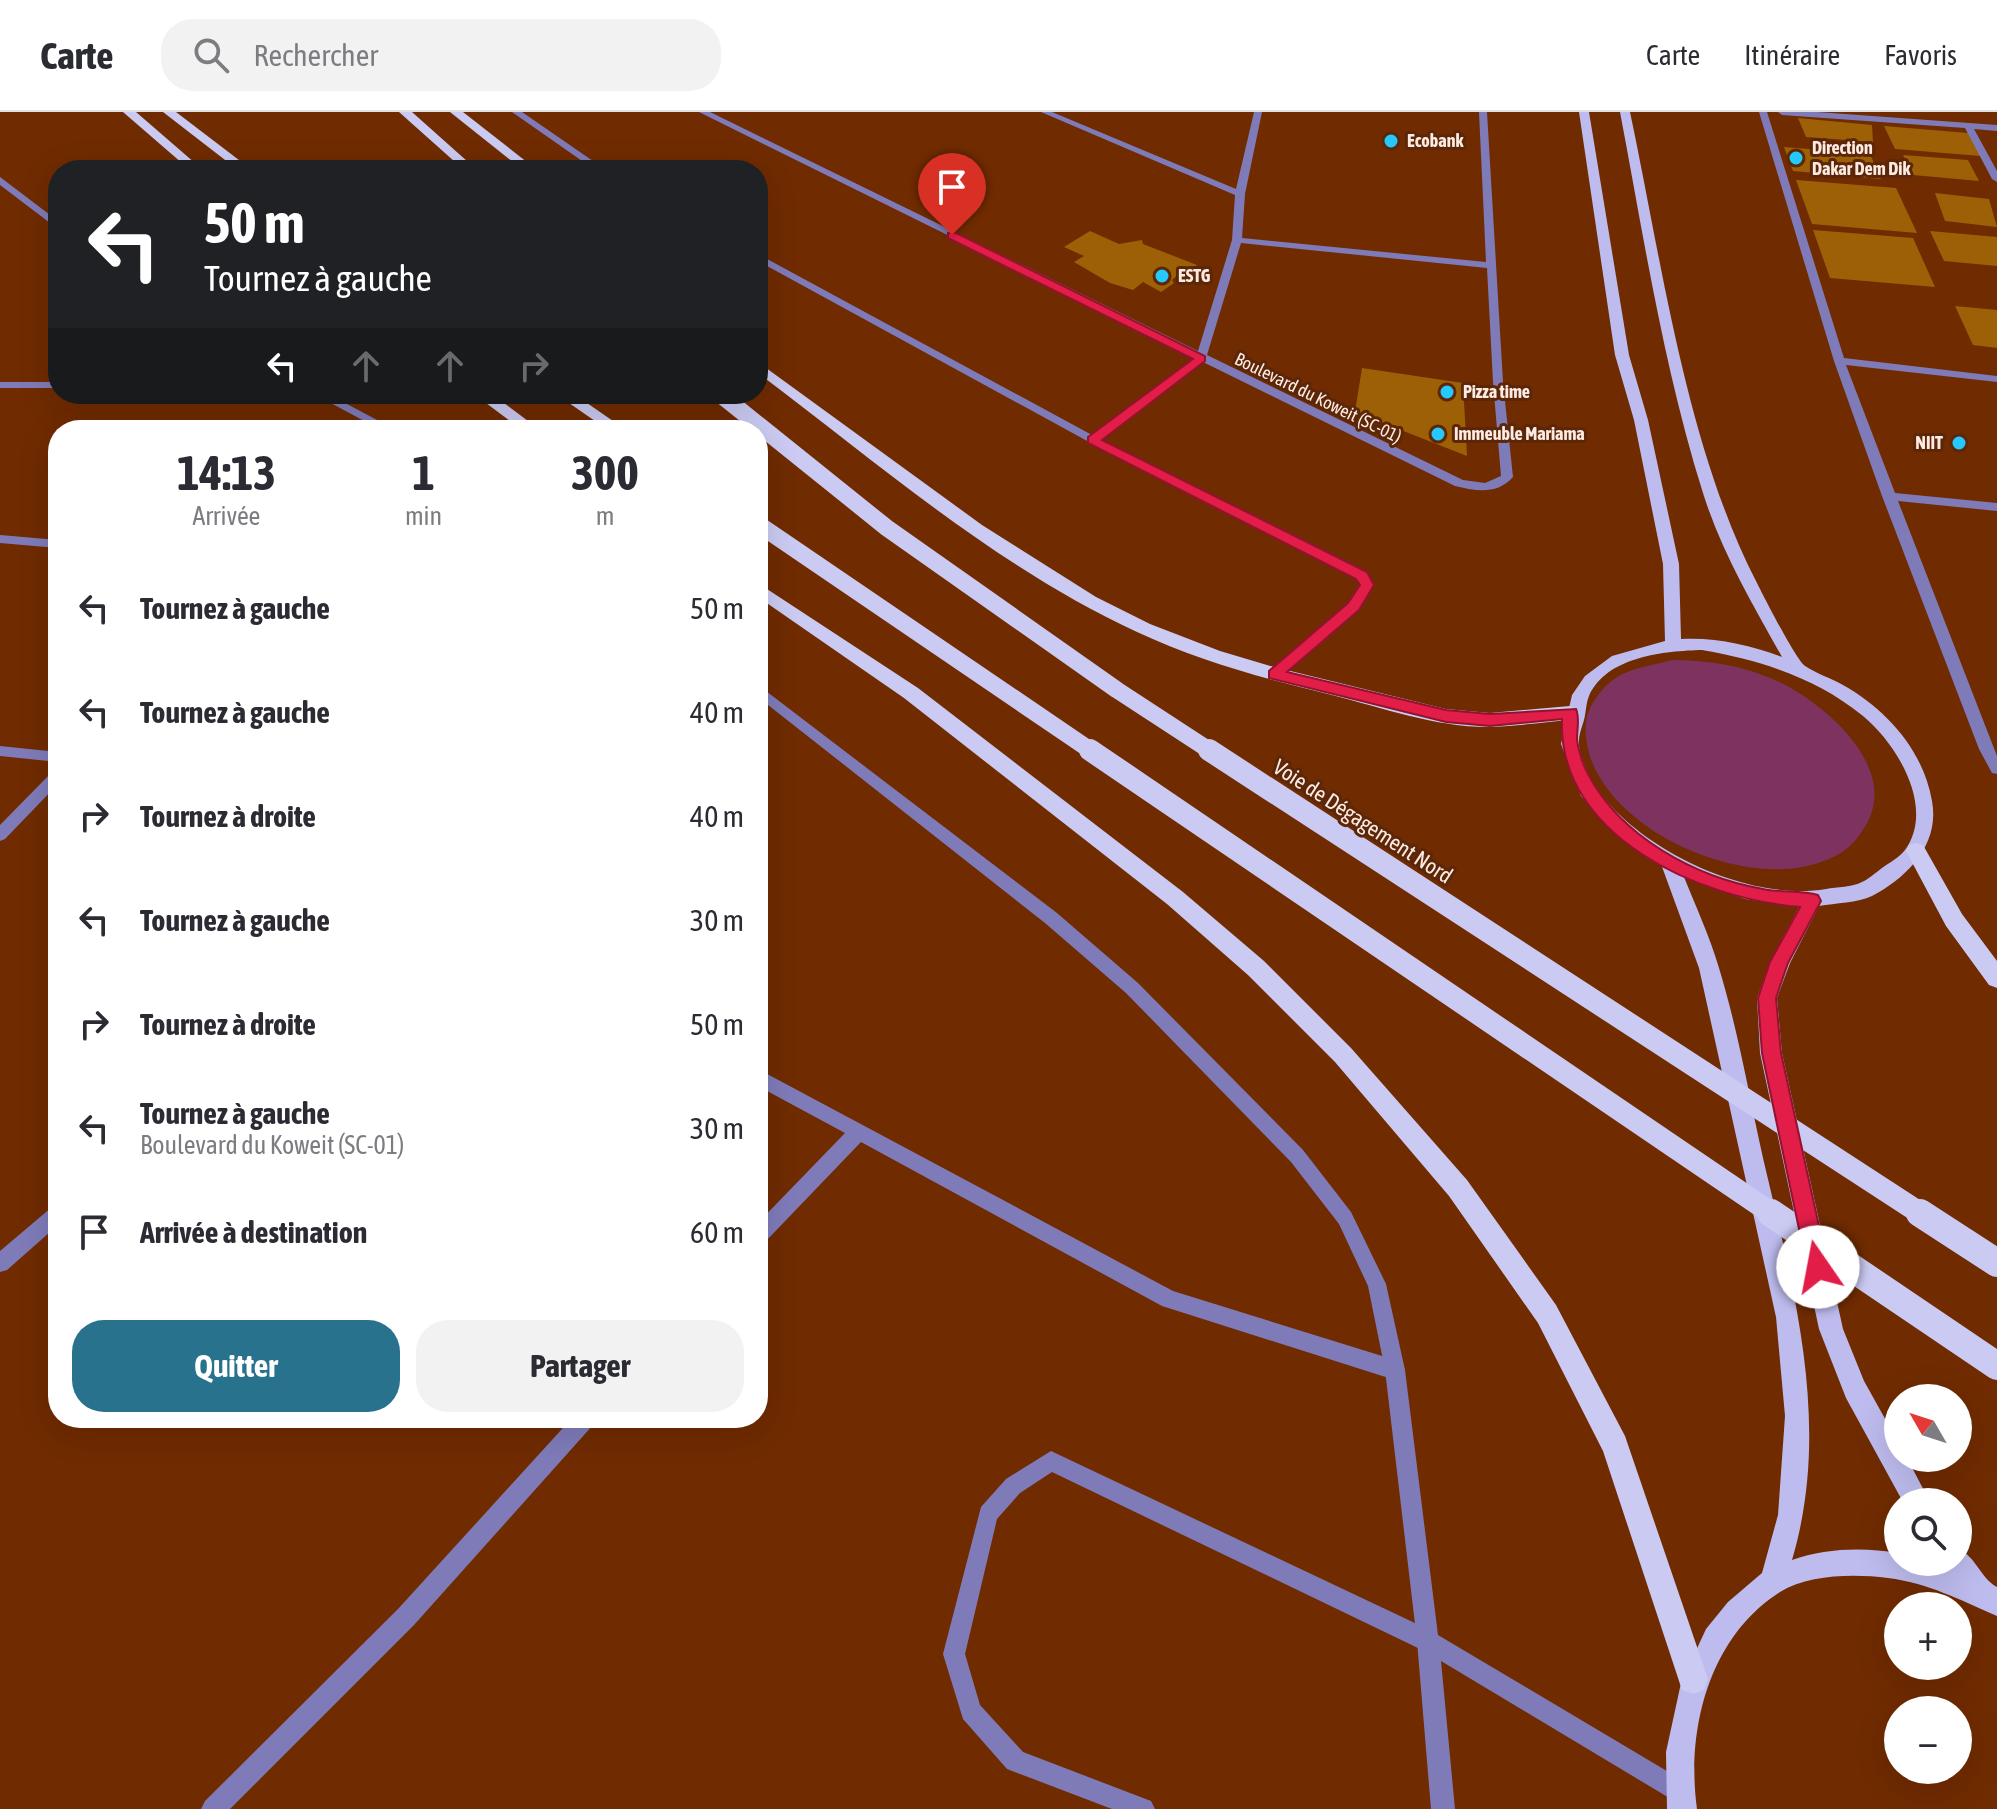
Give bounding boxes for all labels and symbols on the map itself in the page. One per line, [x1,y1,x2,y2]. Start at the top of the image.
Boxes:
place label: Ecobank [1407,130,1464,151]
marker: Ecobank [1382,132,1400,150]
place label: Direction Dakar Dem Dik [1812,137,1911,179]
marker: Direction Dakar Dem Dik [1787,149,1805,167]
pin [918,153,986,235]
place label: ESTG [1178,265,1211,286]
marker: ESTG [1153,267,1171,285]
street label: Boulevard du Koweit (SC-01) [1231,348,1405,447]
place label: Pizza time [1463,381,1530,402]
marker: Pizza time [1438,383,1456,401]
place label: Immeuble Mariama [1454,423,1585,444]
marker: Immeuble Mariama [1429,425,1447,443]
place label: NIIT [1915,432,1943,453]
marker: NIIT [1950,434,1968,452]
street label: Voie de Dégagement Nord [1268,753,1458,889]
position arrow [1776,1225,1860,1309]
north arrow [1884,1384,1972,1472]

